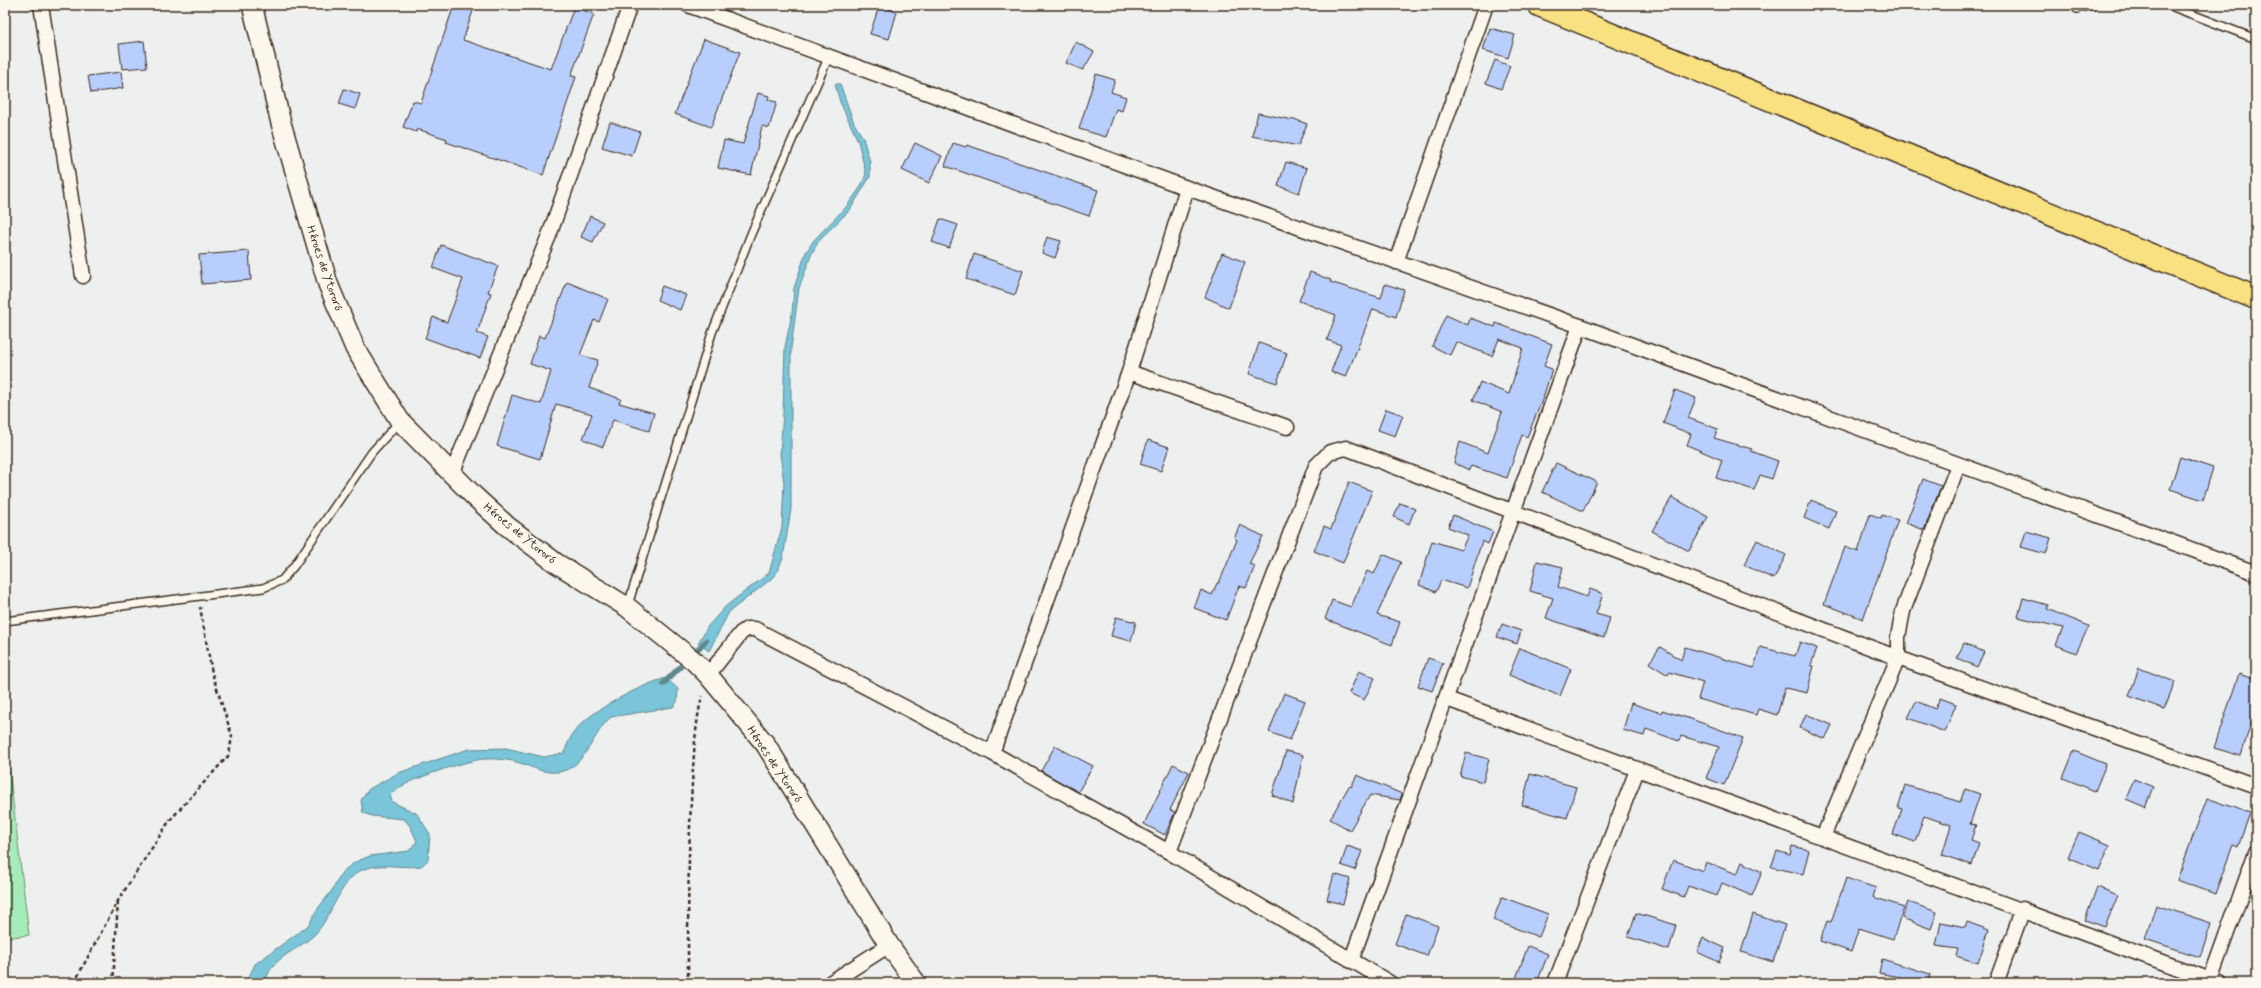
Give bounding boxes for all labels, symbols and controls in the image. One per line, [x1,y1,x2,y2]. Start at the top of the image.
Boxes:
street label: Héroes de Ytororó [302,223,346,313]
street label: Héroes de Ytororó [480,499,559,568]
street label: Héroes de Ytororó [743,723,806,806]

